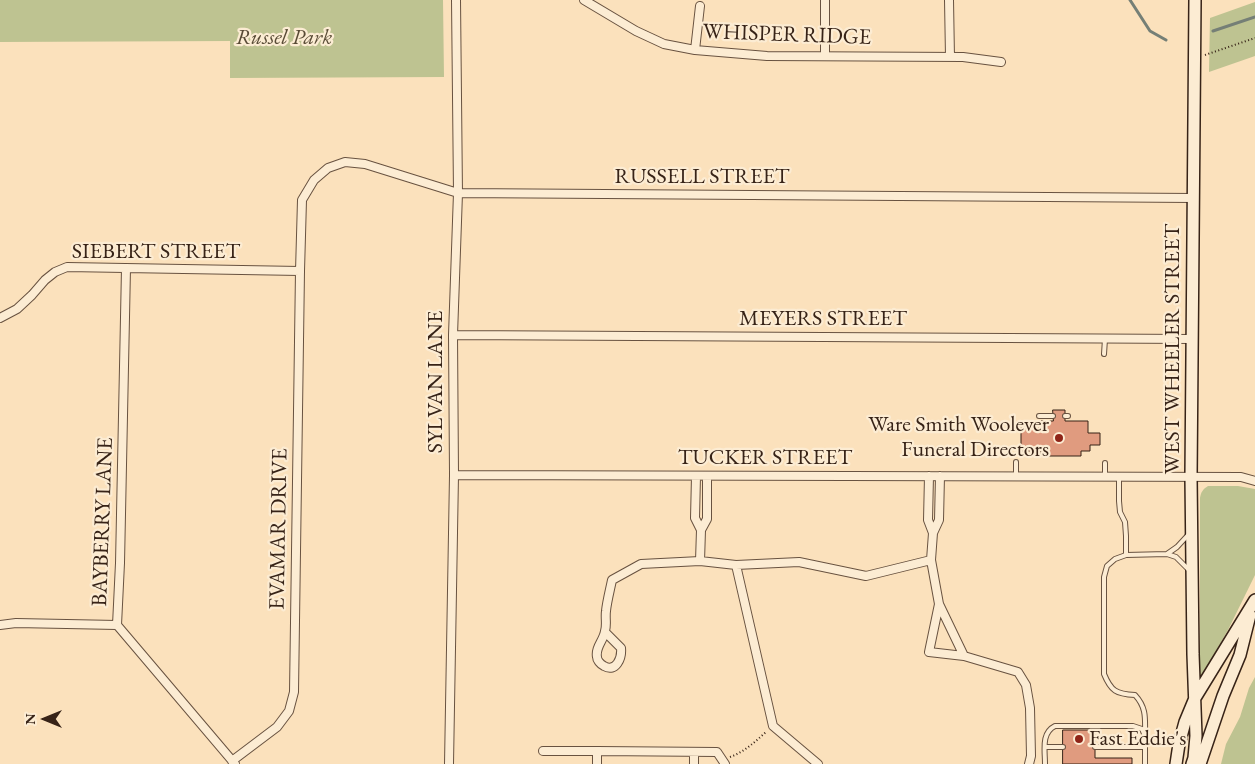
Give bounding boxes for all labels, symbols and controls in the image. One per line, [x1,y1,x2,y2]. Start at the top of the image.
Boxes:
street label: WHISPER RIDGE [702,19,872,51]
park label: Russel Park [236,25,332,51]
street label: RUSSELL STREET [614,164,790,190]
street label: WEST WHEELER STREET [1160,224,1186,474]
street label: SIEBERT STREET [72,239,240,265]
street label: MEYERS STREET [739,306,907,332]
street label: SYLVAN LANE [423,311,449,453]
place label: Ware Smith Woolever Funeral Directors [868,412,1049,464]
marker: Ware Smith Woolever Funeral Directors [1053,432,1065,444]
street label: BAYBERRY LANE [87,437,119,607]
street label: TUCKER STREET [678,445,852,471]
street label: EVAMAR DRIVE [264,448,294,610]
north arrow [20,694,70,744]
text: N [21,713,39,725]
place label: Fast Eddie's [1089,726,1186,752]
marker: Fast Eddie's [1073,733,1085,745]

